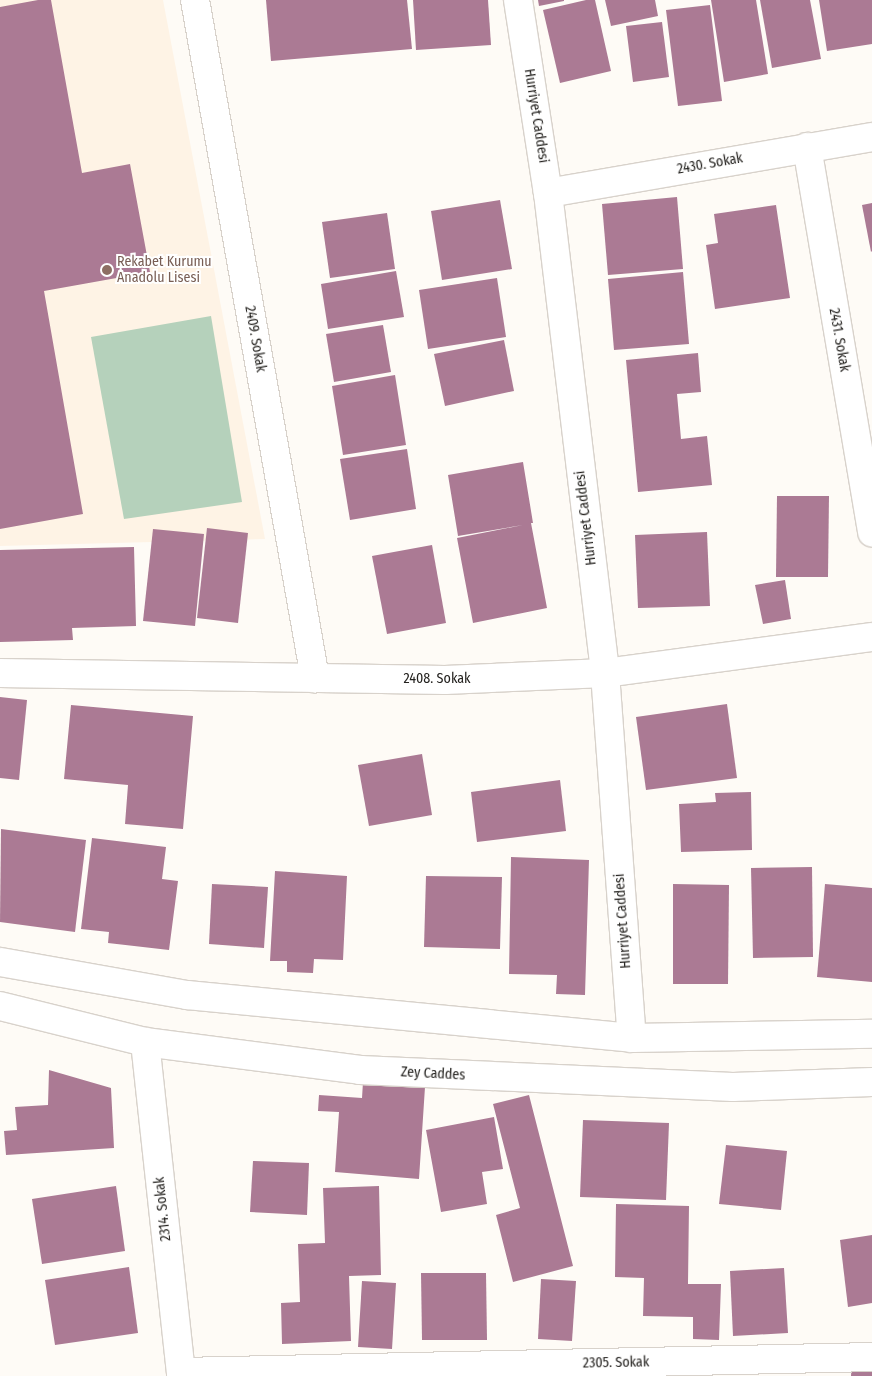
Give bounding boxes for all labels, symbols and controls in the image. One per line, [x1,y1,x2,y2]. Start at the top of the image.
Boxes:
street label: Hurriyet Caddesi [520,68,552,164]
street label: 2430. Sokak [676,150,744,178]
place label: Rekabet Kurumu Anadolu Lisesi [117,254,212,286]
marker: Rekabet Kurumu Anadolu Lisesi [101,264,113,276]
street label: 2409. Sokak [241,305,269,373]
street label: 2431. Sokak [825,307,853,373]
street label: Hurriyet Caddesi [572,470,600,566]
street label: 2408. Sokak [403,671,471,687]
street label: Hurriyet Caddesi [611,873,635,969]
street label: Zey Caddes [400,1064,466,1084]
street label: 2314. Sokak [151,1176,175,1242]
street label: 2305. Sokak [583,1354,649,1372]

